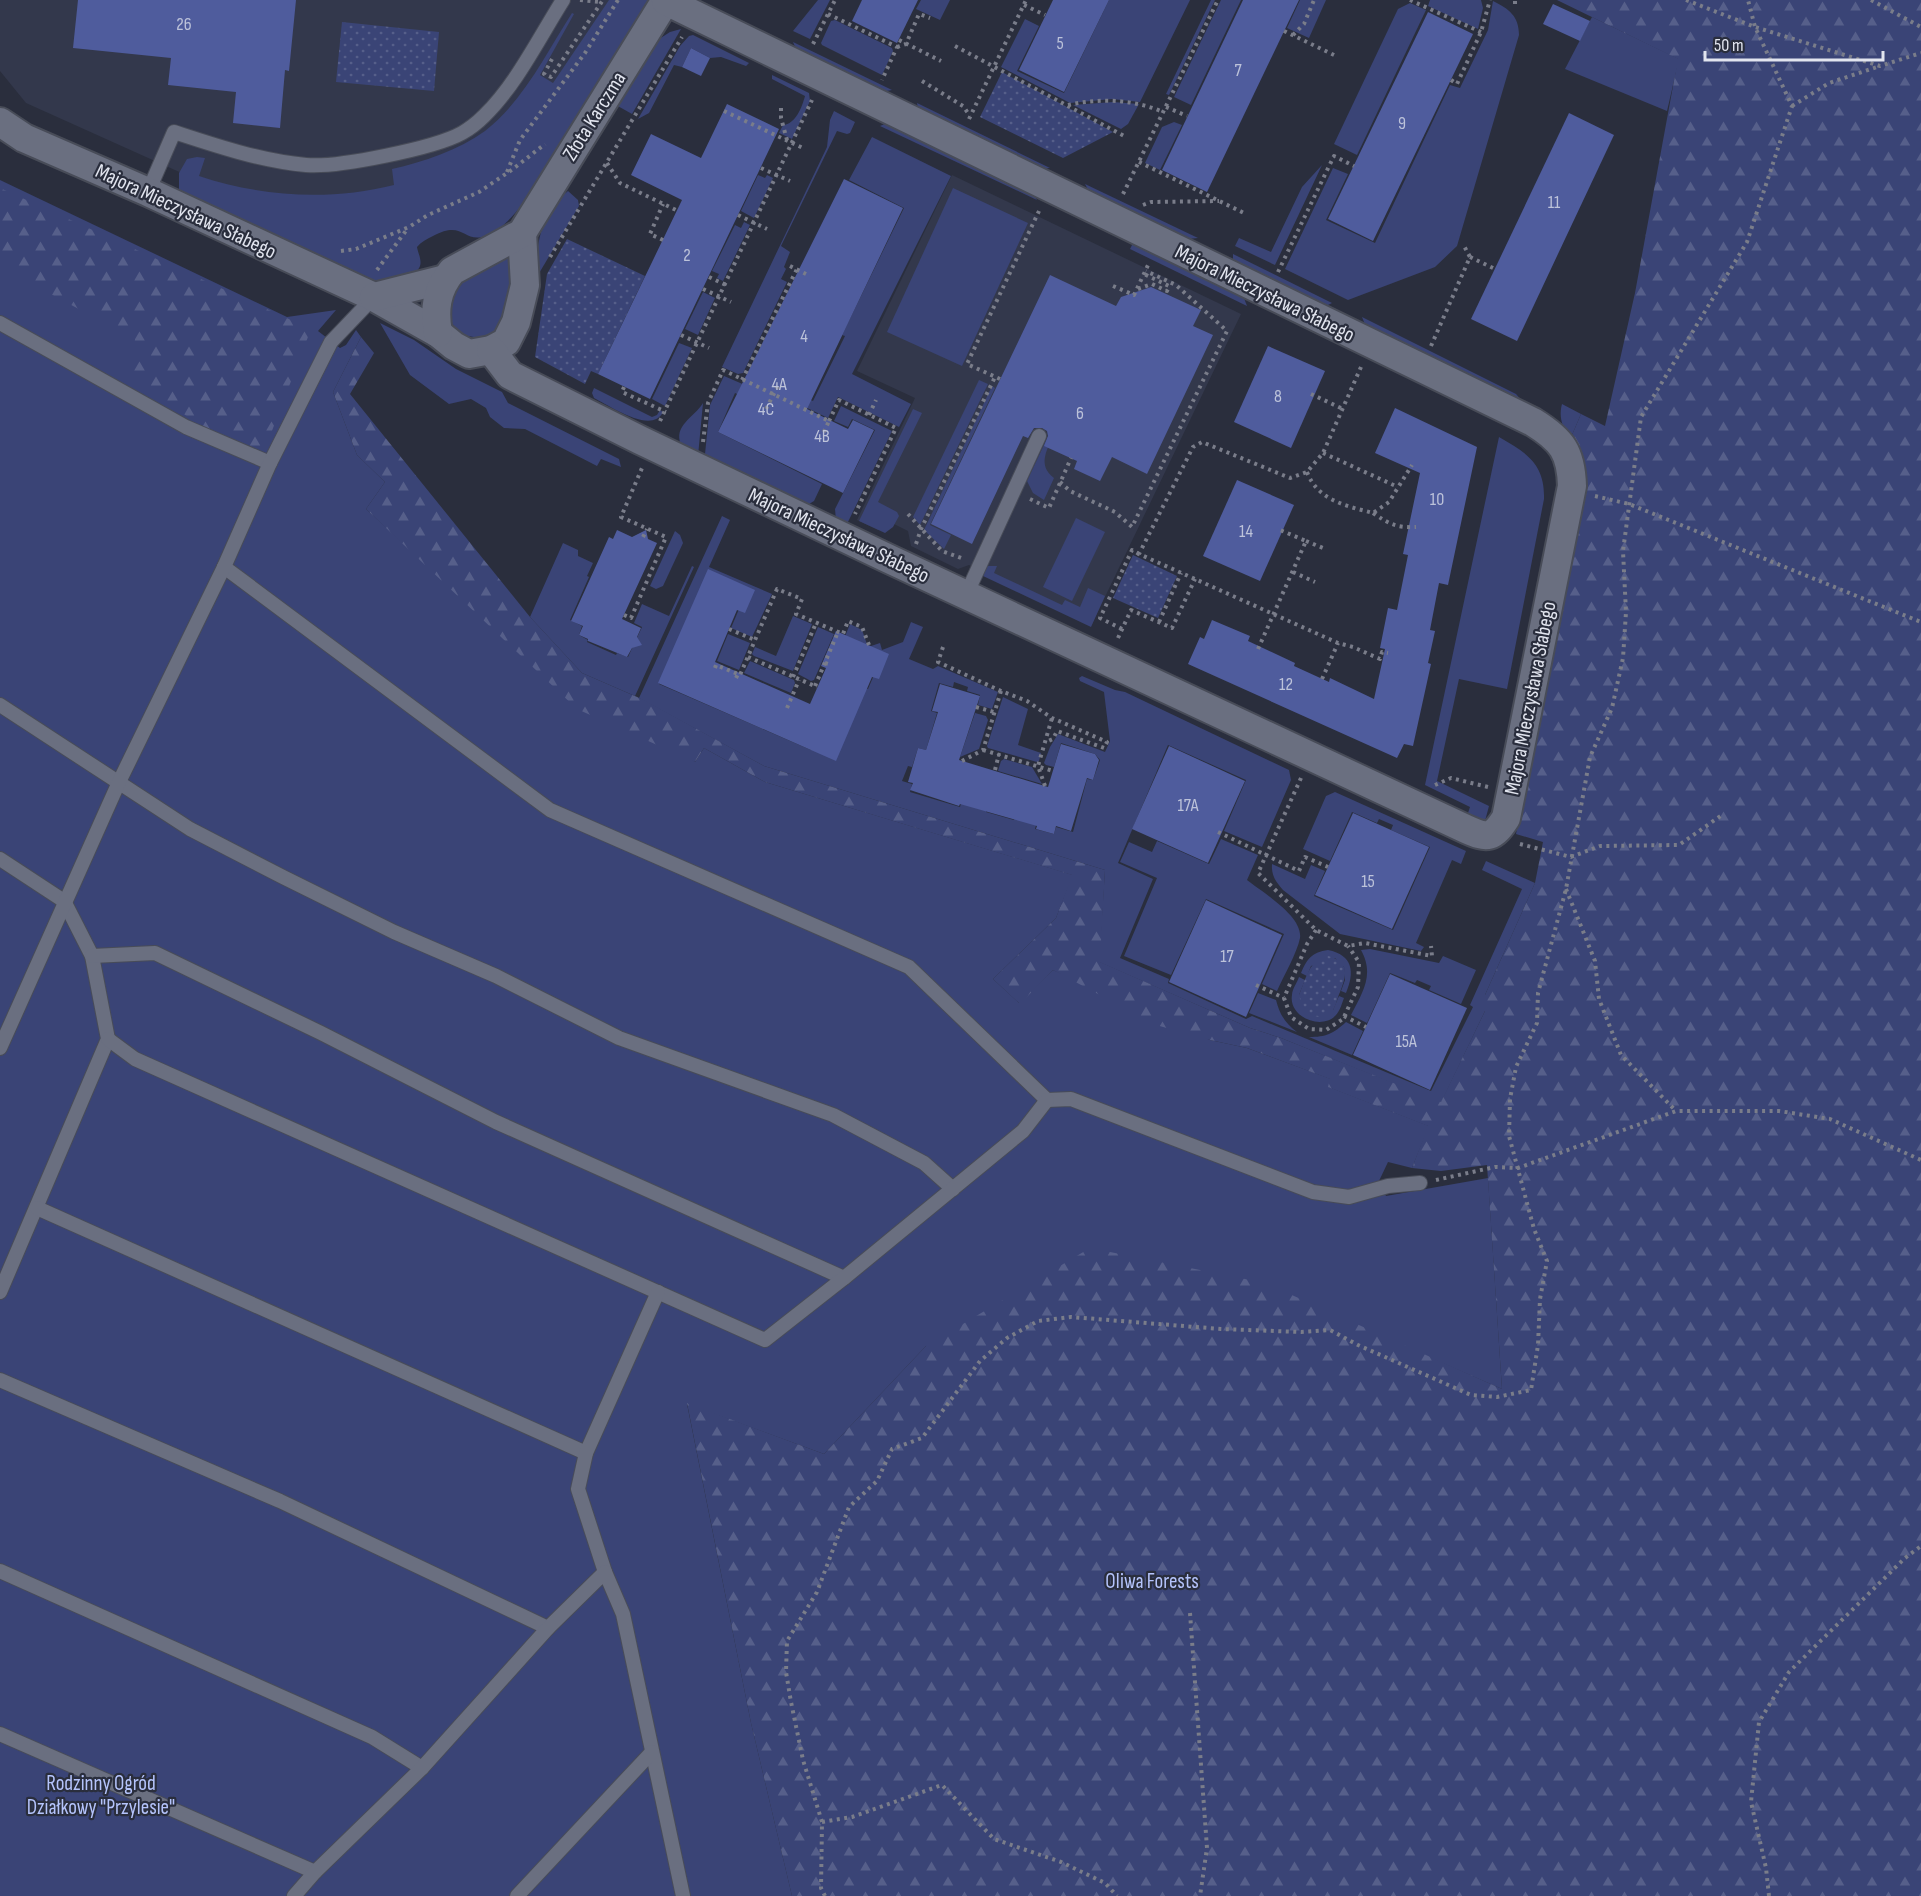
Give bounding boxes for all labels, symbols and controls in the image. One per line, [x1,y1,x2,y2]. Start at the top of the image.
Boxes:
house number: 26 [176,14,192,35]
scale bar [1705,24,1884,62]
house number: 5 [1056,33,1064,54]
text: 50 m [1714,35,1744,56]
house number: 7 [1234,60,1242,81]
street label: Złota Karczma [557,67,631,165]
house number: 9 [1398,113,1406,134]
street label: Majora Mieczysława Słabego [91,159,280,264]
house number: 11 [1548,192,1561,213]
street label: Majora Mieczysława Słabego [1171,239,1359,348]
house number: 2 [683,245,691,266]
house number: 4 [800,326,808,347]
house number: 4A [771,374,787,395]
house number: 8 [1274,386,1282,407]
house number: 4C [758,399,774,420]
house number: 6 [1076,403,1084,424]
house number: 4B [814,426,830,447]
street label: Majora Mieczysława Słabego [744,483,933,588]
house number: 10 [1430,489,1444,510]
house number: 14 [1239,521,1253,542]
street label: Majora Mieczysława Słabego [1499,599,1562,797]
house number: 12 [1279,674,1293,695]
house number: 17A [1178,795,1199,816]
house number: 15 [1361,871,1375,892]
house number: 17 [1220,946,1235,967]
house number: 15A [1395,1031,1417,1052]
park label: Oliwa Forests [1105,1569,1199,1594]
park label: Rodzinny Ogród Działkowy "Przylesie" [27,1771,175,1820]

